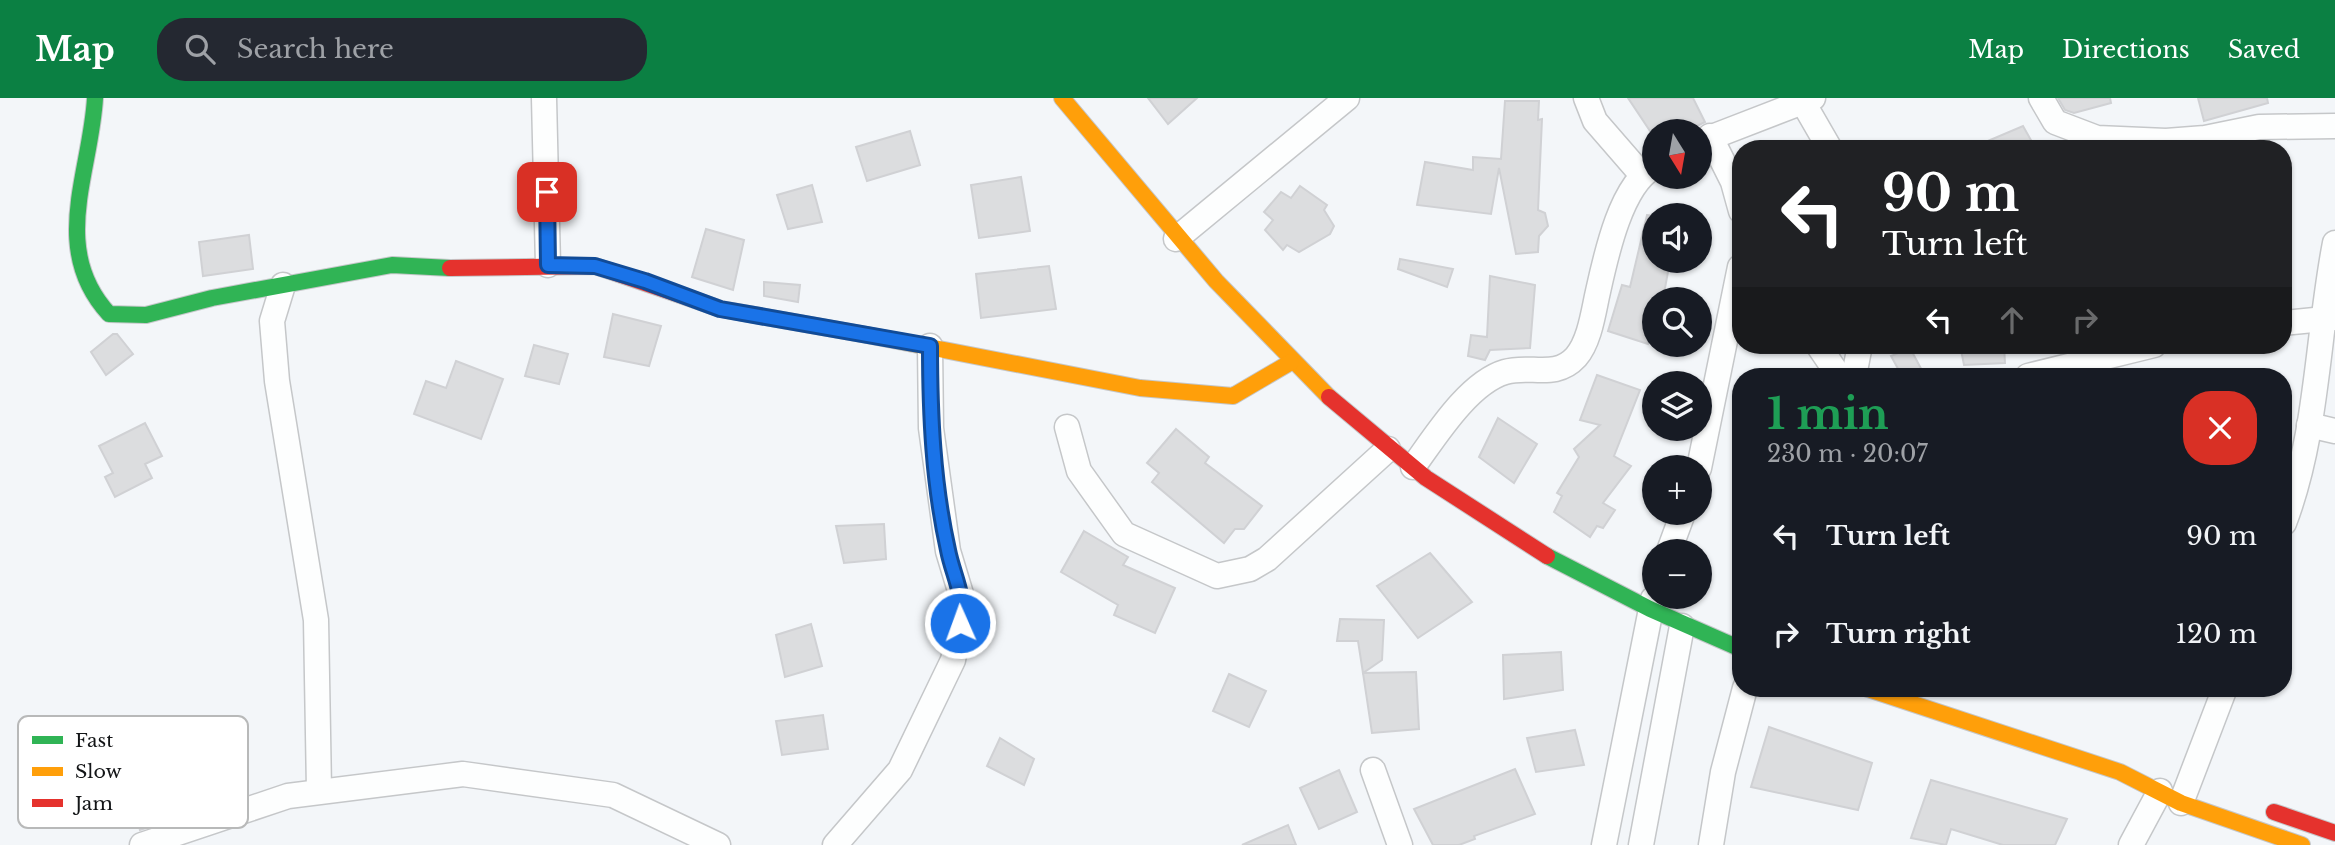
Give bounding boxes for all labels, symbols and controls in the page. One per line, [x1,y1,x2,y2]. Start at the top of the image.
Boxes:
search box [157,18,647,81]
text: Map [35,29,115,70]
icon: search [181,30,219,68]
text: Search here [237,33,394,65]
text: Map [1968,35,2024,64]
text: Directions [2062,35,2190,64]
text: Saved [2228,35,2300,64]
north arrow [1642,119,1712,189]
map controls [1642,119,1712,609]
pin [517,162,577,222]
text: 90 m [1882,163,2019,224]
icon: left [1767,168,1858,259]
icon: arrive [528,173,566,211]
button: sound [1642,203,1712,273]
text: Turn left [1882,224,2028,264]
button: search [1642,287,1712,357]
icon: left [1920,301,1958,339]
icon: ahead [1993,301,2031,339]
icon: right [2066,301,2104,339]
button: layers [1642,371,1712,441]
text: 1 min [1767,388,1889,440]
button: close [2183,391,2257,465]
text: 230 m · 20:07 [1767,440,1928,468]
button: + [1642,455,1712,525]
icon: left [1767,517,1805,555]
text: Turn left [1826,520,1950,552]
text: 90 m [2186,520,2257,552]
button: − [1642,539,1712,609]
position arrow [923,586,997,660]
icon: right [1767,615,1805,653]
text: Turn right [1826,618,1971,650]
text: 120 m [2175,618,2257,650]
legend [18,716,248,828]
text: Fast [75,729,114,752]
text: Slow [75,760,122,783]
text: Jam [72,792,113,815]

